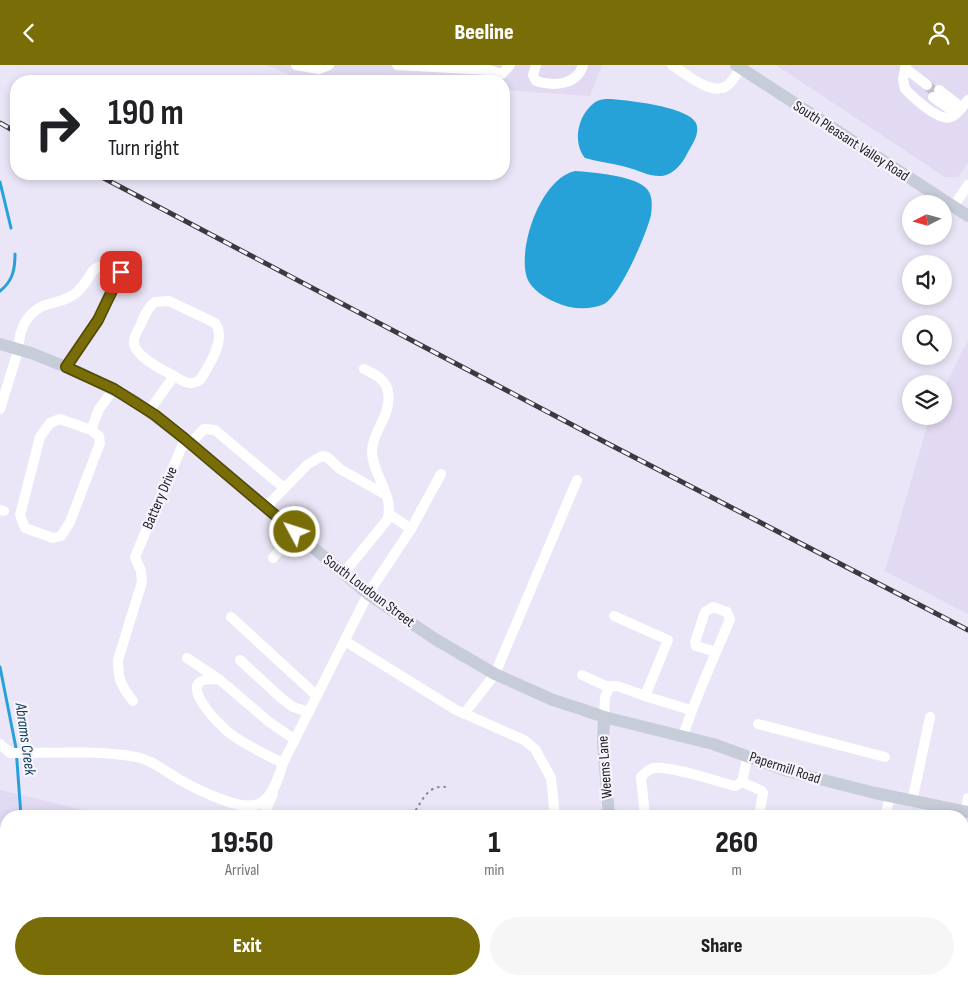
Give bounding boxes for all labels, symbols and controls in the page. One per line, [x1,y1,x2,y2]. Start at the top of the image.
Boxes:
icon: back [15,19,43,47]
text: Beeline [454,19,514,46]
icon: person [925,19,953,47]
text: 190 m [108,92,184,135]
icon: right [25,95,90,160]
street label: South Pleasant Valley Road [789,96,913,186]
text: Turn right [108,135,179,162]
north arrow [902,195,952,245]
map controls [902,195,952,425]
pin [100,251,142,293]
button: sound [902,255,952,305]
icon: arrive [107,258,135,286]
button: search [902,315,952,365]
button: layers [902,375,952,425]
street label: Battery Drive [138,464,182,532]
position arrow [268,505,320,557]
street label: South Loudoun Street [320,550,419,632]
water label: Abrams Creek [10,701,40,777]
street label: Weems Lane [593,735,617,799]
street label: Papermill Road [747,748,823,788]
text: 19:50 [211,825,273,861]
text: 1 [488,825,500,861]
text: 260 [715,825,758,861]
text: Arrival [225,861,259,880]
text: min [484,861,504,880]
text: m [732,861,742,880]
button: Exit [15,917,480,975]
button: Share [490,917,954,975]

